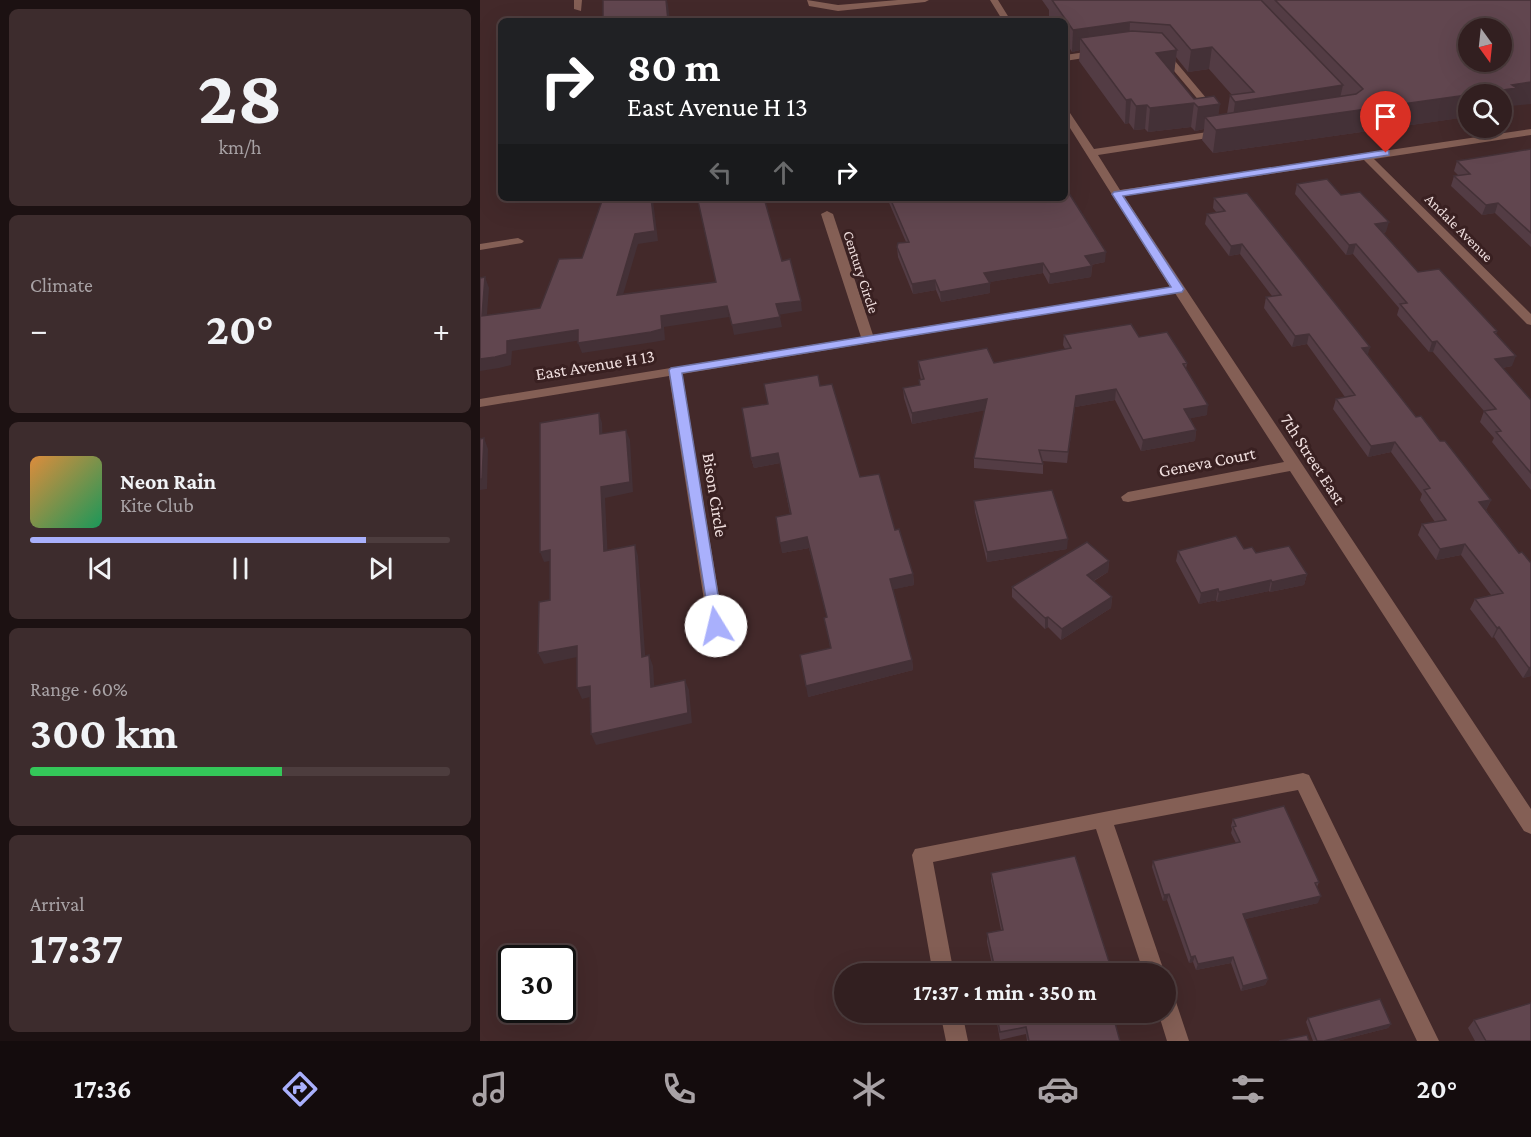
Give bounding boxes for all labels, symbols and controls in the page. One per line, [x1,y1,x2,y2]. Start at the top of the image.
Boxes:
north arrow [1458,18,1512,72]
map controls [1458,18,1512,138]
icon: right [528,42,606,120]
text: 80 m [627,43,721,90]
text: 28 [197,53,283,140]
button: search [1458,84,1512,138]
pin [1360,91,1411,153]
text: East Avenue H 13 [627,92,808,122]
icon: arrive [1369,100,1402,133]
text: km/h [218,136,262,158]
icon: left [704,156,737,189]
icon: ahead [767,156,800,189]
icon: right [830,156,863,189]
street label: Andale Avenue [1422,191,1496,265]
street label: Century Circle [839,229,882,316]
text: Climate [30,274,93,296]
text: 20° [206,304,274,354]
text: − [30,311,47,348]
text: + [433,311,450,348]
street label: East Avenue H 13 [534,346,656,384]
street label: 7th Street East [1276,410,1350,509]
street label: Geneva Court [1157,443,1258,481]
street label: Bison Circle [698,451,732,539]
text: Neon Rain [120,469,216,494]
text: Kite Club [120,494,194,516]
icon: previous [84,552,117,585]
icon: pause [224,552,257,585]
icon: next [364,552,397,585]
position arrow [684,594,748,658]
text: Range · 60% [30,678,128,700]
text: 300 km [30,708,178,758]
text: Arrival [30,893,84,915]
text: 17:37 [30,923,123,973]
speed limit sign: 30 [498,945,576,1023]
text: 17:37 · 1 min · 350 m [913,980,1097,1005]
icon: directions [279,1068,321,1110]
icon: music [469,1068,511,1110]
icon: phone [658,1068,700,1110]
icon: climate [848,1068,890,1110]
icon: car [1037,1068,1079,1110]
icon: filters [1227,1068,1269,1110]
text: 17:36 [74,1074,132,1104]
text: 20° [1416,1074,1457,1104]

